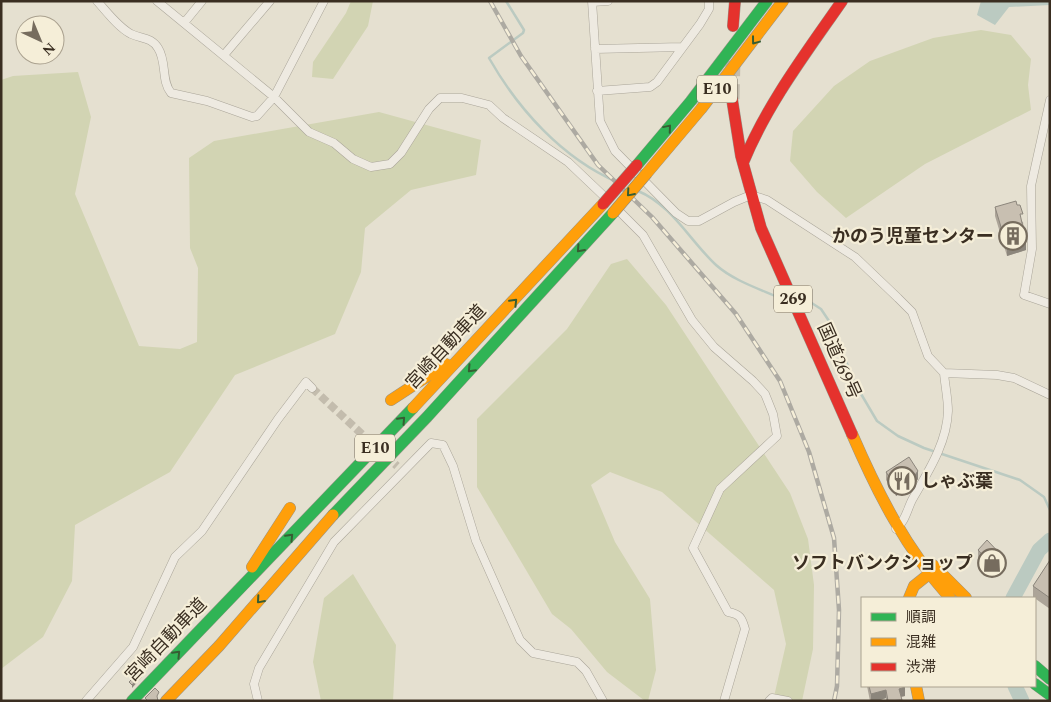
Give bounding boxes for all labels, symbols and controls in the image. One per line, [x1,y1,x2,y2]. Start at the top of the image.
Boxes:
north arrow [15,15,65,65]
one-way arrow [752,35,760,44]
text: N [37,37,60,61]
road number: E10 [697,76,737,102]
one-way arrow [663,125,671,134]
one-way arrow [628,187,636,196]
building icon: かのう児童センター [998,221,1028,251]
place label: かのう児童センター [832,223,994,250]
one-way arrow [577,243,586,252]
road number: 269 [774,286,812,312]
street label: 宮崎自動車道 [399,298,493,396]
one-way arrow [508,298,517,307]
street label: 国道269号 [810,319,868,403]
one-way arrow [468,364,477,373]
one-way arrow [396,416,405,425]
road number: E10 [355,434,395,462]
restaurant icon: しゃぶ葉 [887,466,917,496]
place label: しゃぶ葉 [921,468,993,495]
one-way arrow [284,534,293,543]
shop icon: ソフトバンクショップ [977,548,1007,578]
place label: ソフトバンクショップ [792,550,973,577]
street label: 宮崎自動車道 [119,592,213,688]
one-way arrow [256,594,265,603]
legend [861,597,1036,687]
text: 順調 [906,606,936,629]
text: 混雑 [906,631,936,654]
one-way arrow [171,651,180,660]
text: 渋滞 [906,656,936,679]

